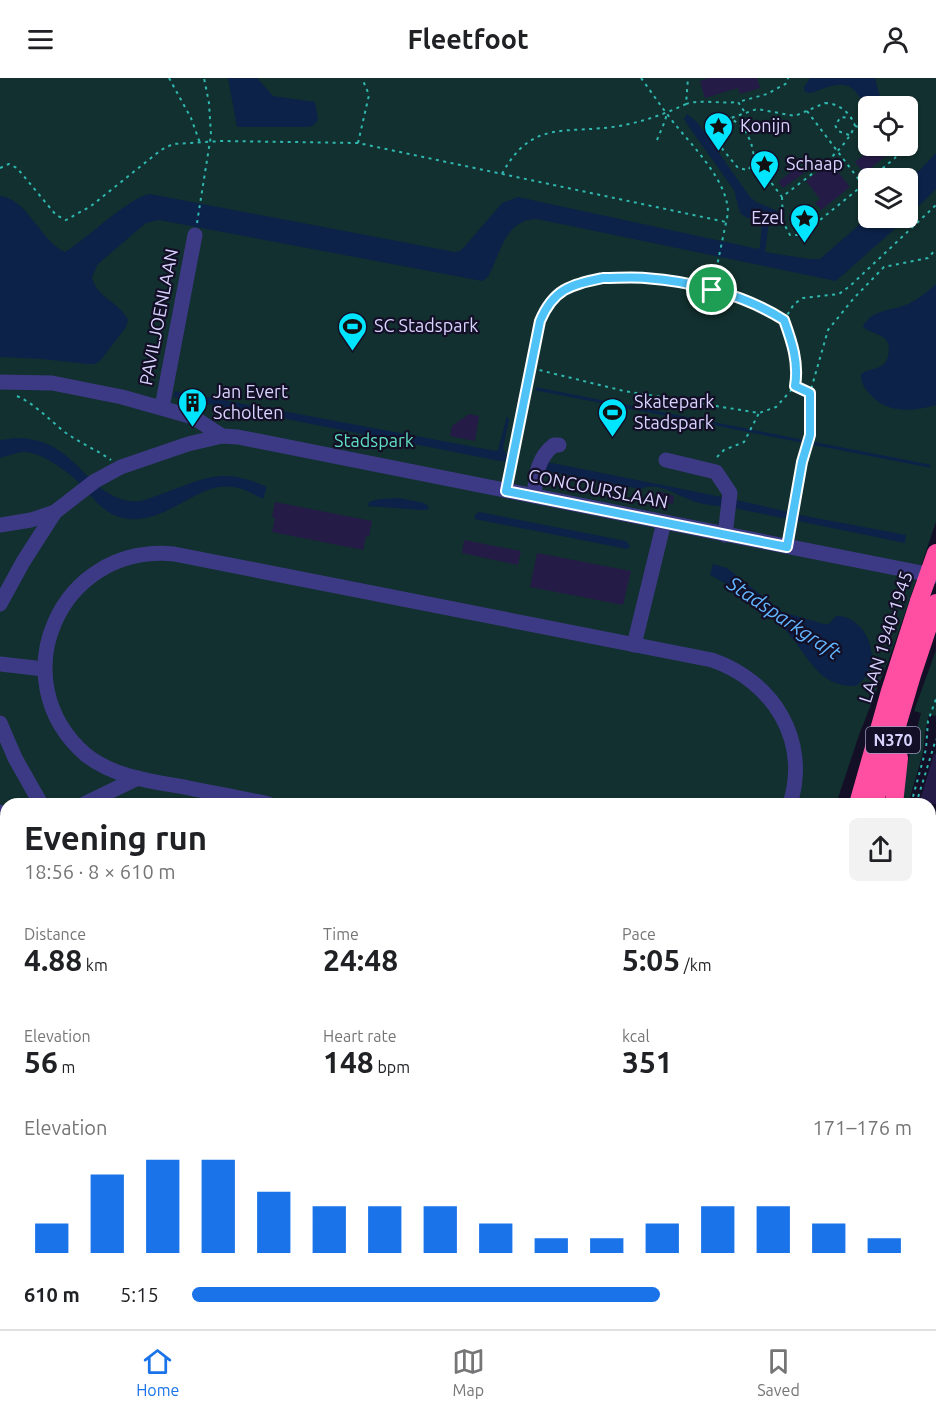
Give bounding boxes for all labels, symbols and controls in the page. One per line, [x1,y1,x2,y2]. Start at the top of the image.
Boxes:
icon: menu [24,23,57,56]
icon: person [879,23,912,56]
text: Fleetfoot [407,24,529,54]
map controls [858,96,918,228]
button: locate [858,96,918,156]
place icon: Konijn [703,110,735,152]
place label: Konijn [740,115,791,135]
place icon: Schaap [749,148,781,190]
place label: Schaap [786,153,843,173]
button: layers [858,168,918,228]
place icon: Ezel [789,202,821,244]
place label: Ezel [751,207,784,227]
street label: PAVILJOENLAAN [135,247,181,387]
pin [686,264,737,315]
icon: arrive [695,273,728,306]
sports icon: SC Stadspark [337,310,369,352]
place label: SC Stadspark [374,315,478,335]
place label: Jan Evert Scholten [213,381,288,422]
building icon: Jan Evert Scholten [176,386,208,428]
place label: Skatepark Stadspark [634,391,714,432]
sports icon: Skatepark Stadspark [597,396,629,438]
park label: Stadspark [334,430,414,450]
street label: CONCOURSLAAN [527,465,670,511]
street label: LAAN 1940-1945 [854,568,916,705]
water label: Stadsparkgraft [722,571,845,664]
road number: N370 [866,727,920,753]
button: share [849,818,912,881]
text: Evening run [24,819,207,856]
text: 18:56 · 8 × 610 m [24,860,176,883]
text: Distance [24,925,86,943]
text: Time [323,925,359,943]
text: Pace [622,925,656,943]
text: 4.88 [24,943,82,977]
text: 24:48 [323,943,398,977]
text: 5:05 [622,943,680,977]
text: km [82,956,108,974]
text: /km [680,956,712,974]
text: Elevation [24,1027,91,1045]
text: Heart rate [323,1027,397,1045]
text: kcal [622,1027,650,1045]
text: 56 [24,1045,58,1079]
text: 148 [323,1045,374,1079]
text: 351 [622,1045,673,1079]
text: m [58,1058,75,1076]
text: bpm [374,1058,410,1076]
text: Elevation [24,1116,107,1139]
text: 171–176 m [813,1116,912,1139]
text: 610 m [24,1283,80,1306]
text: 5:15 [120,1283,159,1306]
tab: Home [136,1345,179,1399]
tab: Map [452,1345,485,1399]
tab: Saved [757,1345,800,1399]

